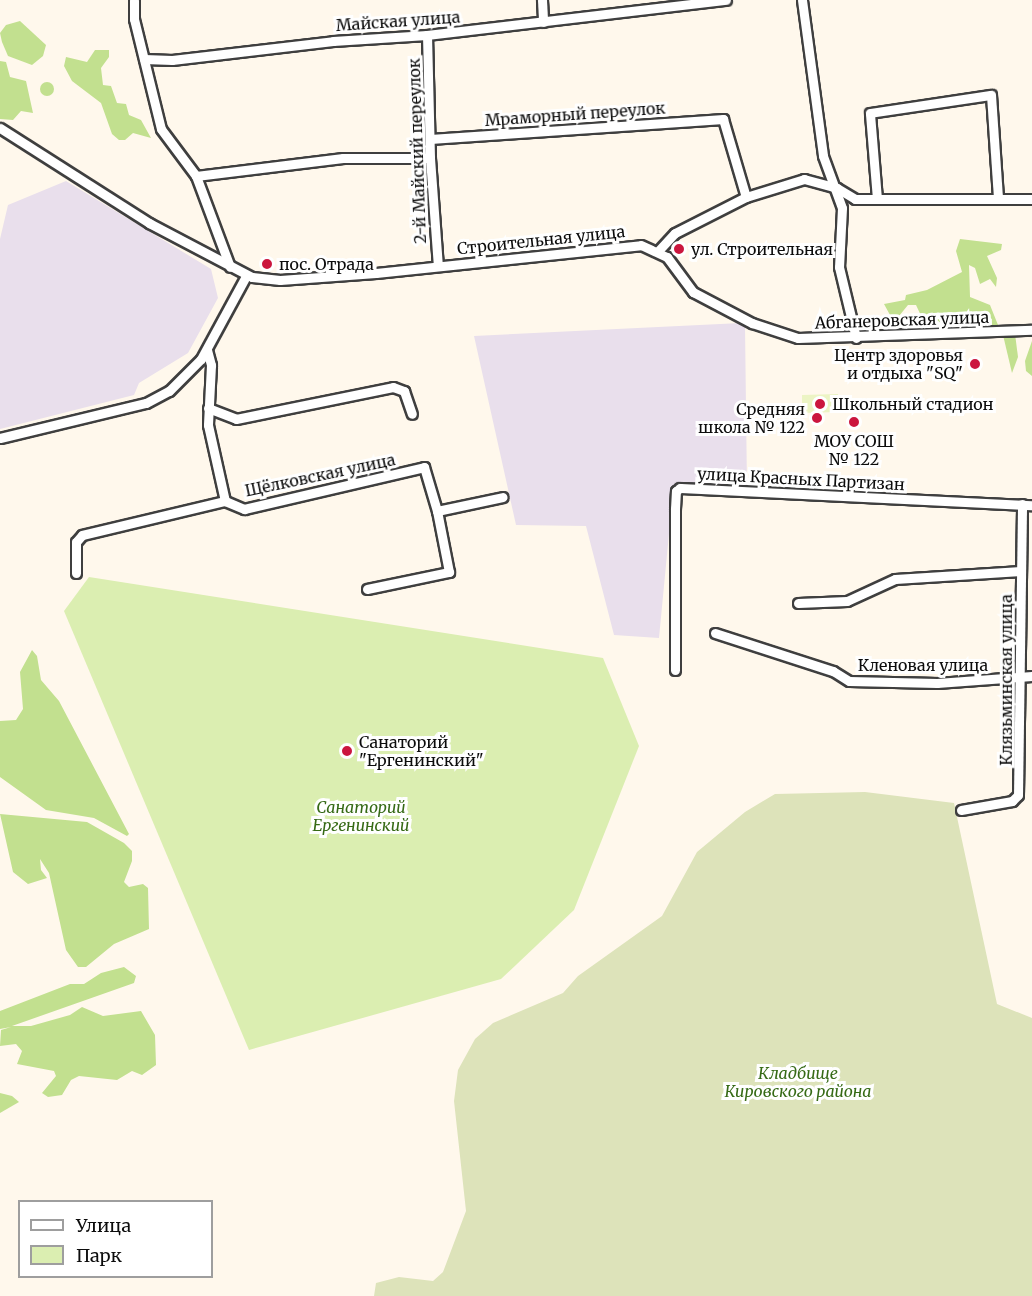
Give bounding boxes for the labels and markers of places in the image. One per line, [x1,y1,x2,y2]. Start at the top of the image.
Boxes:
place label: ул. Строительная [691,239,833,259]
marker: ул. Строительная [672,242,686,256]
place label: пос. Отрада [279,254,374,274]
marker: пос. Отрада [260,257,274,271]
place label: Центр здоровья и отдыха "SQ" [834,345,963,383]
marker: Центр здоровья и отдыха "SQ" [968,357,982,371]
place label: Школьный стадион [832,394,994,414]
marker: Школьный стадион [813,397,827,411]
place label: Средняя школа № 122 [698,399,805,437]
marker: Средняя школа № 122 [810,411,824,425]
marker: МОУ СОШ № 122 [847,415,861,429]
place label: МОУ СОШ № 122 [814,431,894,469]
place label: Санаторий "Ергенинский" [359,732,484,770]
marker: Санаторий "Ергенинский" [340,744,354,758]

